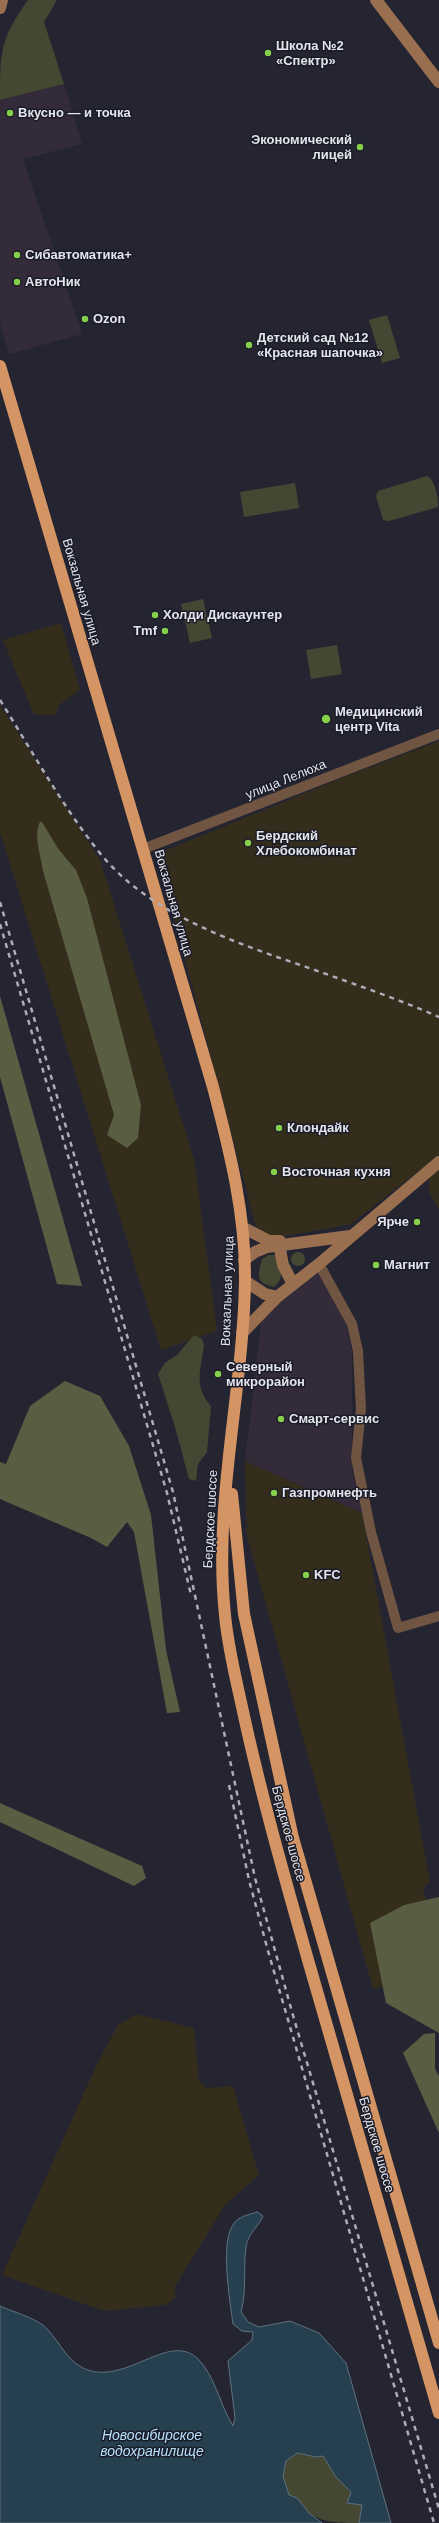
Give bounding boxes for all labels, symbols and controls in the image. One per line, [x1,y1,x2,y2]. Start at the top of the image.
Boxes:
place label: Школа №2 «Спектр» [276,38,344,69]
marker: Школа №2 «Спектр» [263,48,273,58]
place label: Вкусно — и точка [18,105,131,121]
marker: Вкусно — и точка [5,108,15,118]
place label: Экономический лицей [251,132,352,163]
marker: Экономический лицей [355,142,365,152]
place label: Сибавтоматика+ [25,247,132,263]
marker: Сибавтоматика+ [12,250,22,260]
place label: АвтоНик [25,274,80,290]
marker: АвтоНик [12,277,22,287]
place label: Ozon [93,311,125,327]
marker: Ozon [80,314,90,324]
place label: Детский сад №12 «Красная шапочка» [257,330,383,361]
marker: Детский сад №12 «Красная шапочка» [244,340,254,350]
street label: Вокзальная улица [58,537,104,647]
place label: Холди Дискаунтер [163,607,282,623]
marker: Холди Дискаунтер [150,610,160,620]
place label: Tmf [133,623,157,639]
marker: Tmf [160,626,170,636]
place label: Медицинский центр Vita [335,704,423,735]
marker: Медицинский центр Vita [320,713,332,725]
street label: улица Лелюха [243,757,329,803]
place label: Бердский Хлебокомбинат [256,828,357,859]
marker: Бердский Хлебокомбинат [243,838,253,848]
street label: Вокзальная улица [150,848,196,958]
place label: Клондайк [287,1120,349,1136]
marker: Клондайк [274,1123,284,1133]
place label: Восточная кухня [282,1164,391,1180]
marker: Восточная кухня [269,1167,279,1177]
place label: Ярче [377,1214,409,1230]
marker: Ярче [412,1217,422,1227]
street label: Вокзальная улица [218,1236,238,1346]
place label: Магнит [384,1257,430,1273]
marker: Магнит [371,1260,381,1270]
place label: Северный микрорайон [226,1359,305,1390]
marker: Северный микрорайон [213,1369,223,1379]
place label: Смарт-сервис [289,1411,379,1427]
marker: Смарт-сервис [276,1414,286,1424]
street label: Бердское шоссе [201,1469,221,1569]
place label: Газпромнефть [282,1485,377,1501]
marker: Газпромнефть [269,1488,279,1498]
place label: KFC [314,1567,341,1583]
marker: KFC [301,1570,311,1580]
street label: Бердское шоссе [268,1784,308,1884]
street label: Бердское шоссе [355,2095,397,2195]
water label: Новосибирское водохранилище [100,2428,204,2460]

